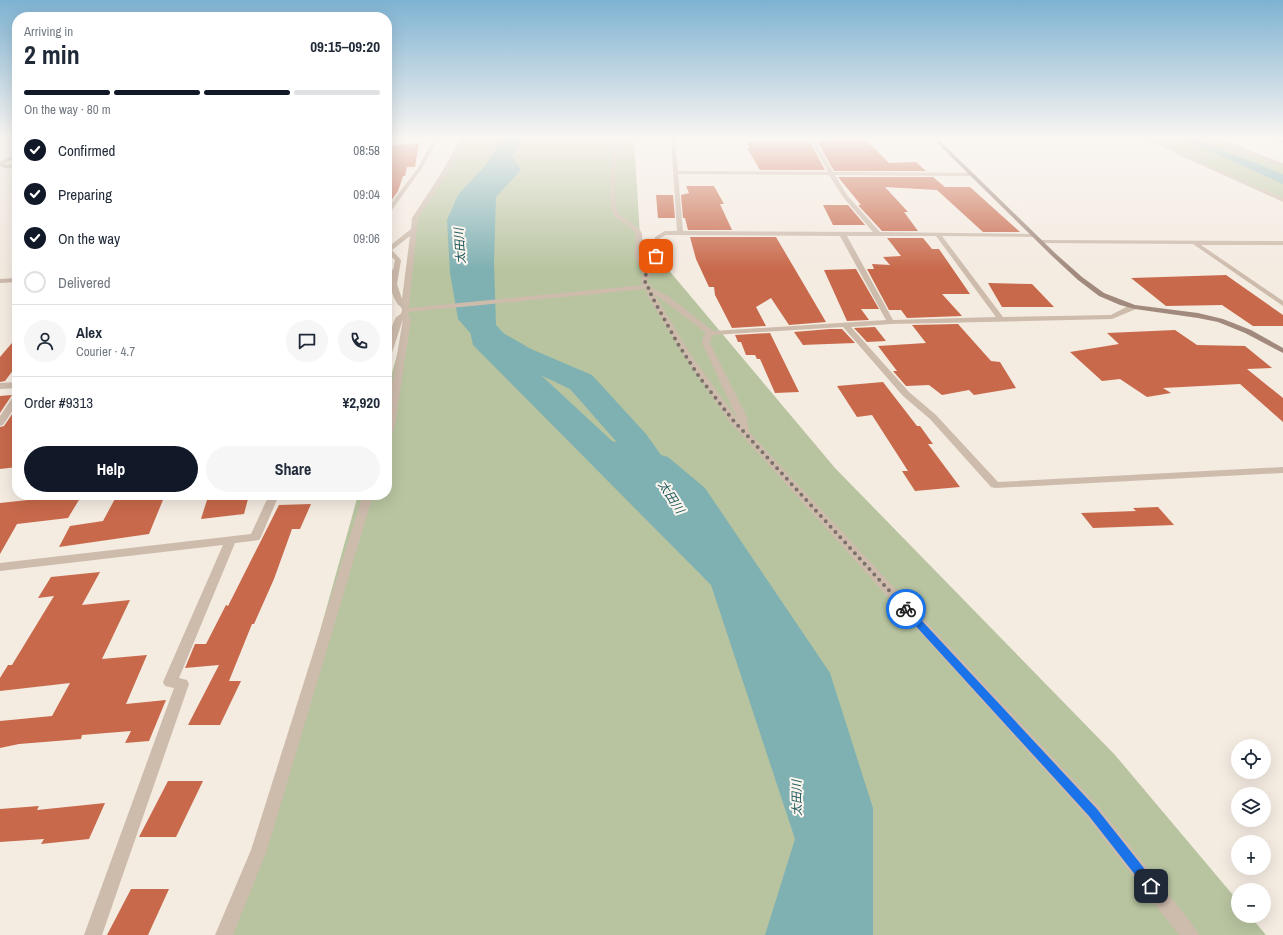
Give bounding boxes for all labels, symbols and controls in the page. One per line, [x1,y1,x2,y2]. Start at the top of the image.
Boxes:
text: Arriving in [24,23,73,40]
text: 09:15–09:20 [310,36,380,57]
text: 2 min [24,37,80,72]
text: On the way · 80 m [24,101,111,118]
icon: check [24,139,46,161]
text: Confirmed [58,140,115,161]
text: 08:58 [353,142,380,159]
icon: check [24,183,46,205]
text: Preparing [58,184,112,205]
text: 09:04 [353,186,380,203]
water label: 太田川 [451,225,469,265]
icon: check [24,227,46,249]
text: On the way [58,228,120,249]
text: 09:06 [353,230,380,247]
pin [639,239,673,273]
icon: bag [645,245,667,267]
text: Delivered [58,272,111,293]
button: person [24,320,66,362]
button: chat [286,320,328,362]
button: phone [338,320,380,362]
text: Alex [76,322,102,343]
text: Courier · 4.7 [76,343,135,360]
text: Order #9313 [24,392,93,413]
text: ¥2,920 [342,392,380,413]
button: Help [24,446,198,492]
button: Share [206,446,380,492]
water label: 太田川 [654,478,689,518]
courier [886,589,926,629]
icon: bike [895,598,917,620]
map controls [1231,739,1271,923]
button: locate [1231,739,1271,779]
water label: 太田川 [789,778,805,816]
button: layers [1231,787,1271,827]
button: + [1231,835,1271,875]
pin [1134,869,1168,903]
icon: home [1140,875,1162,897]
button: − [1231,883,1271,923]

